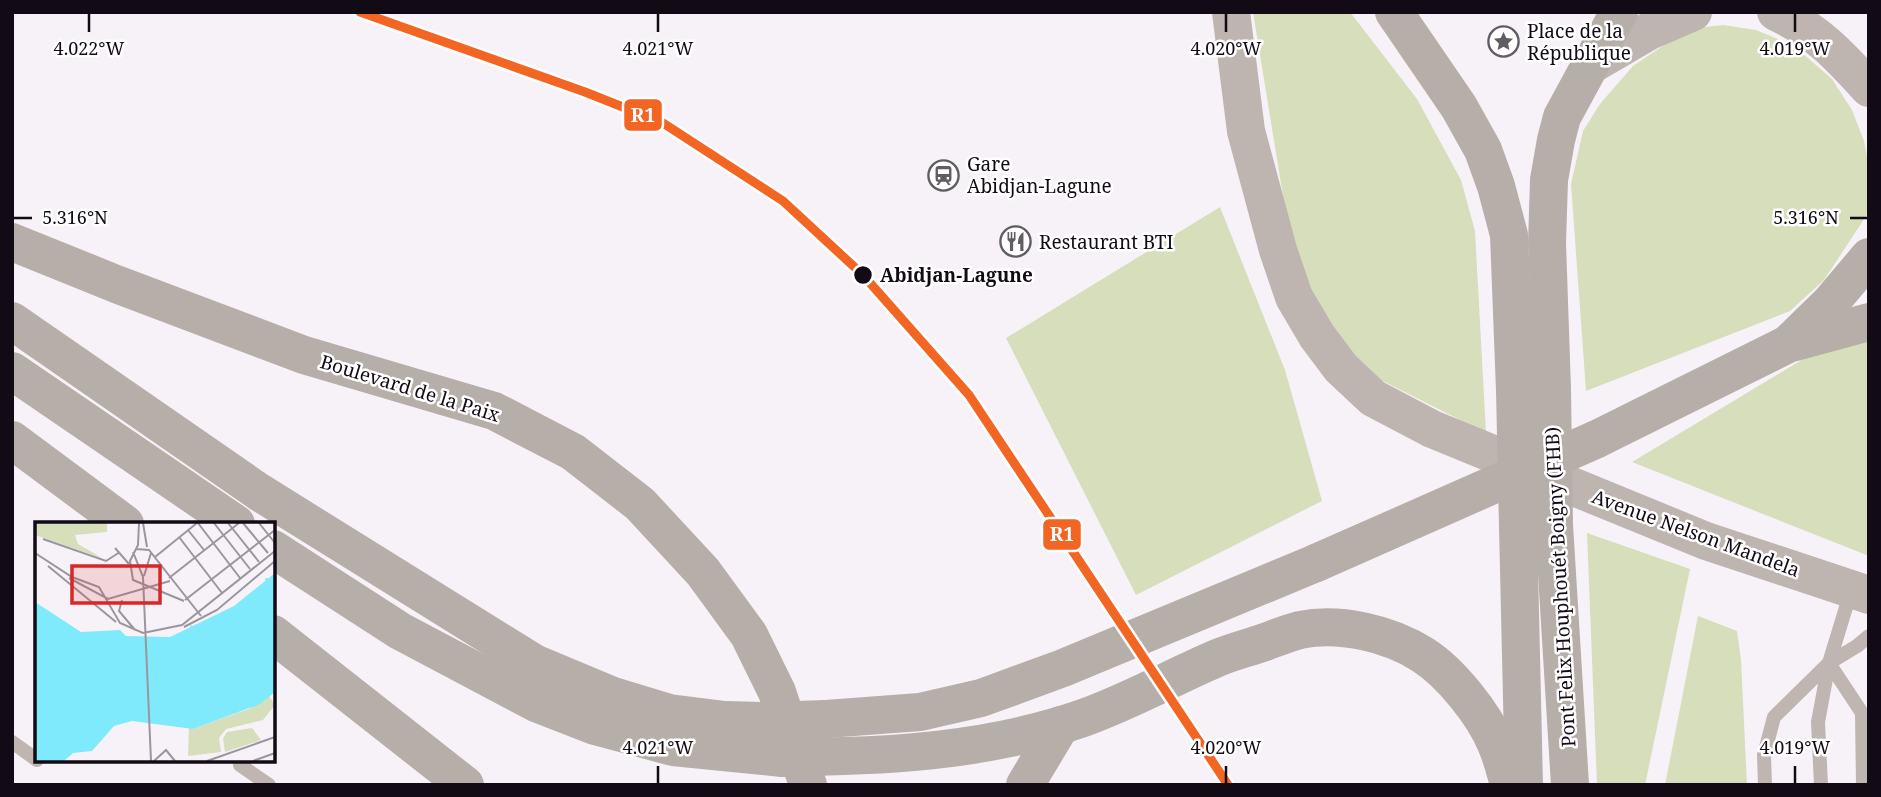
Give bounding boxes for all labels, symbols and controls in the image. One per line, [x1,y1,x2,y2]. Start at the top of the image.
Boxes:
place label: Place de la République [1527,18,1631,66]
place icon: Place de la République [1487,25,1521,59]
text: 4.022°W [54,36,125,60]
text: 4.021°W [623,36,694,60]
text: 4.020°W [1191,36,1262,60]
text: 4.019°W [1760,36,1831,60]
line badge: R1 [623,98,663,132]
text: R1 [631,102,655,128]
place label: Gare Abidjan-Lagune [967,151,1112,199]
station icon: Gare Abidjan-Lagune [927,158,961,192]
text: 5.316°N [42,205,108,229]
text: 5.316°N [1773,205,1839,229]
restaurant icon: Restaurant BTI [999,225,1033,259]
place label: Restaurant BTI [1039,229,1173,255]
place label: Abidjan-Lagune [880,262,1033,288]
marker: Abidjan-Lagune [852,264,874,286]
street label: Boulevard de la Paix [317,348,503,428]
street label: Pont Felix Houphouét Boigny (FHB) [1539,426,1581,748]
street label: Avenue Nelson Mandela [1589,483,1803,583]
line badge: R1 [1042,518,1082,551]
text: R1 [1050,521,1074,547]
inset map [35,522,275,762]
text: 4.021°W [623,735,694,759]
text: 4.020°W [1191,735,1262,759]
text: 4.019°W [1760,735,1831,759]

